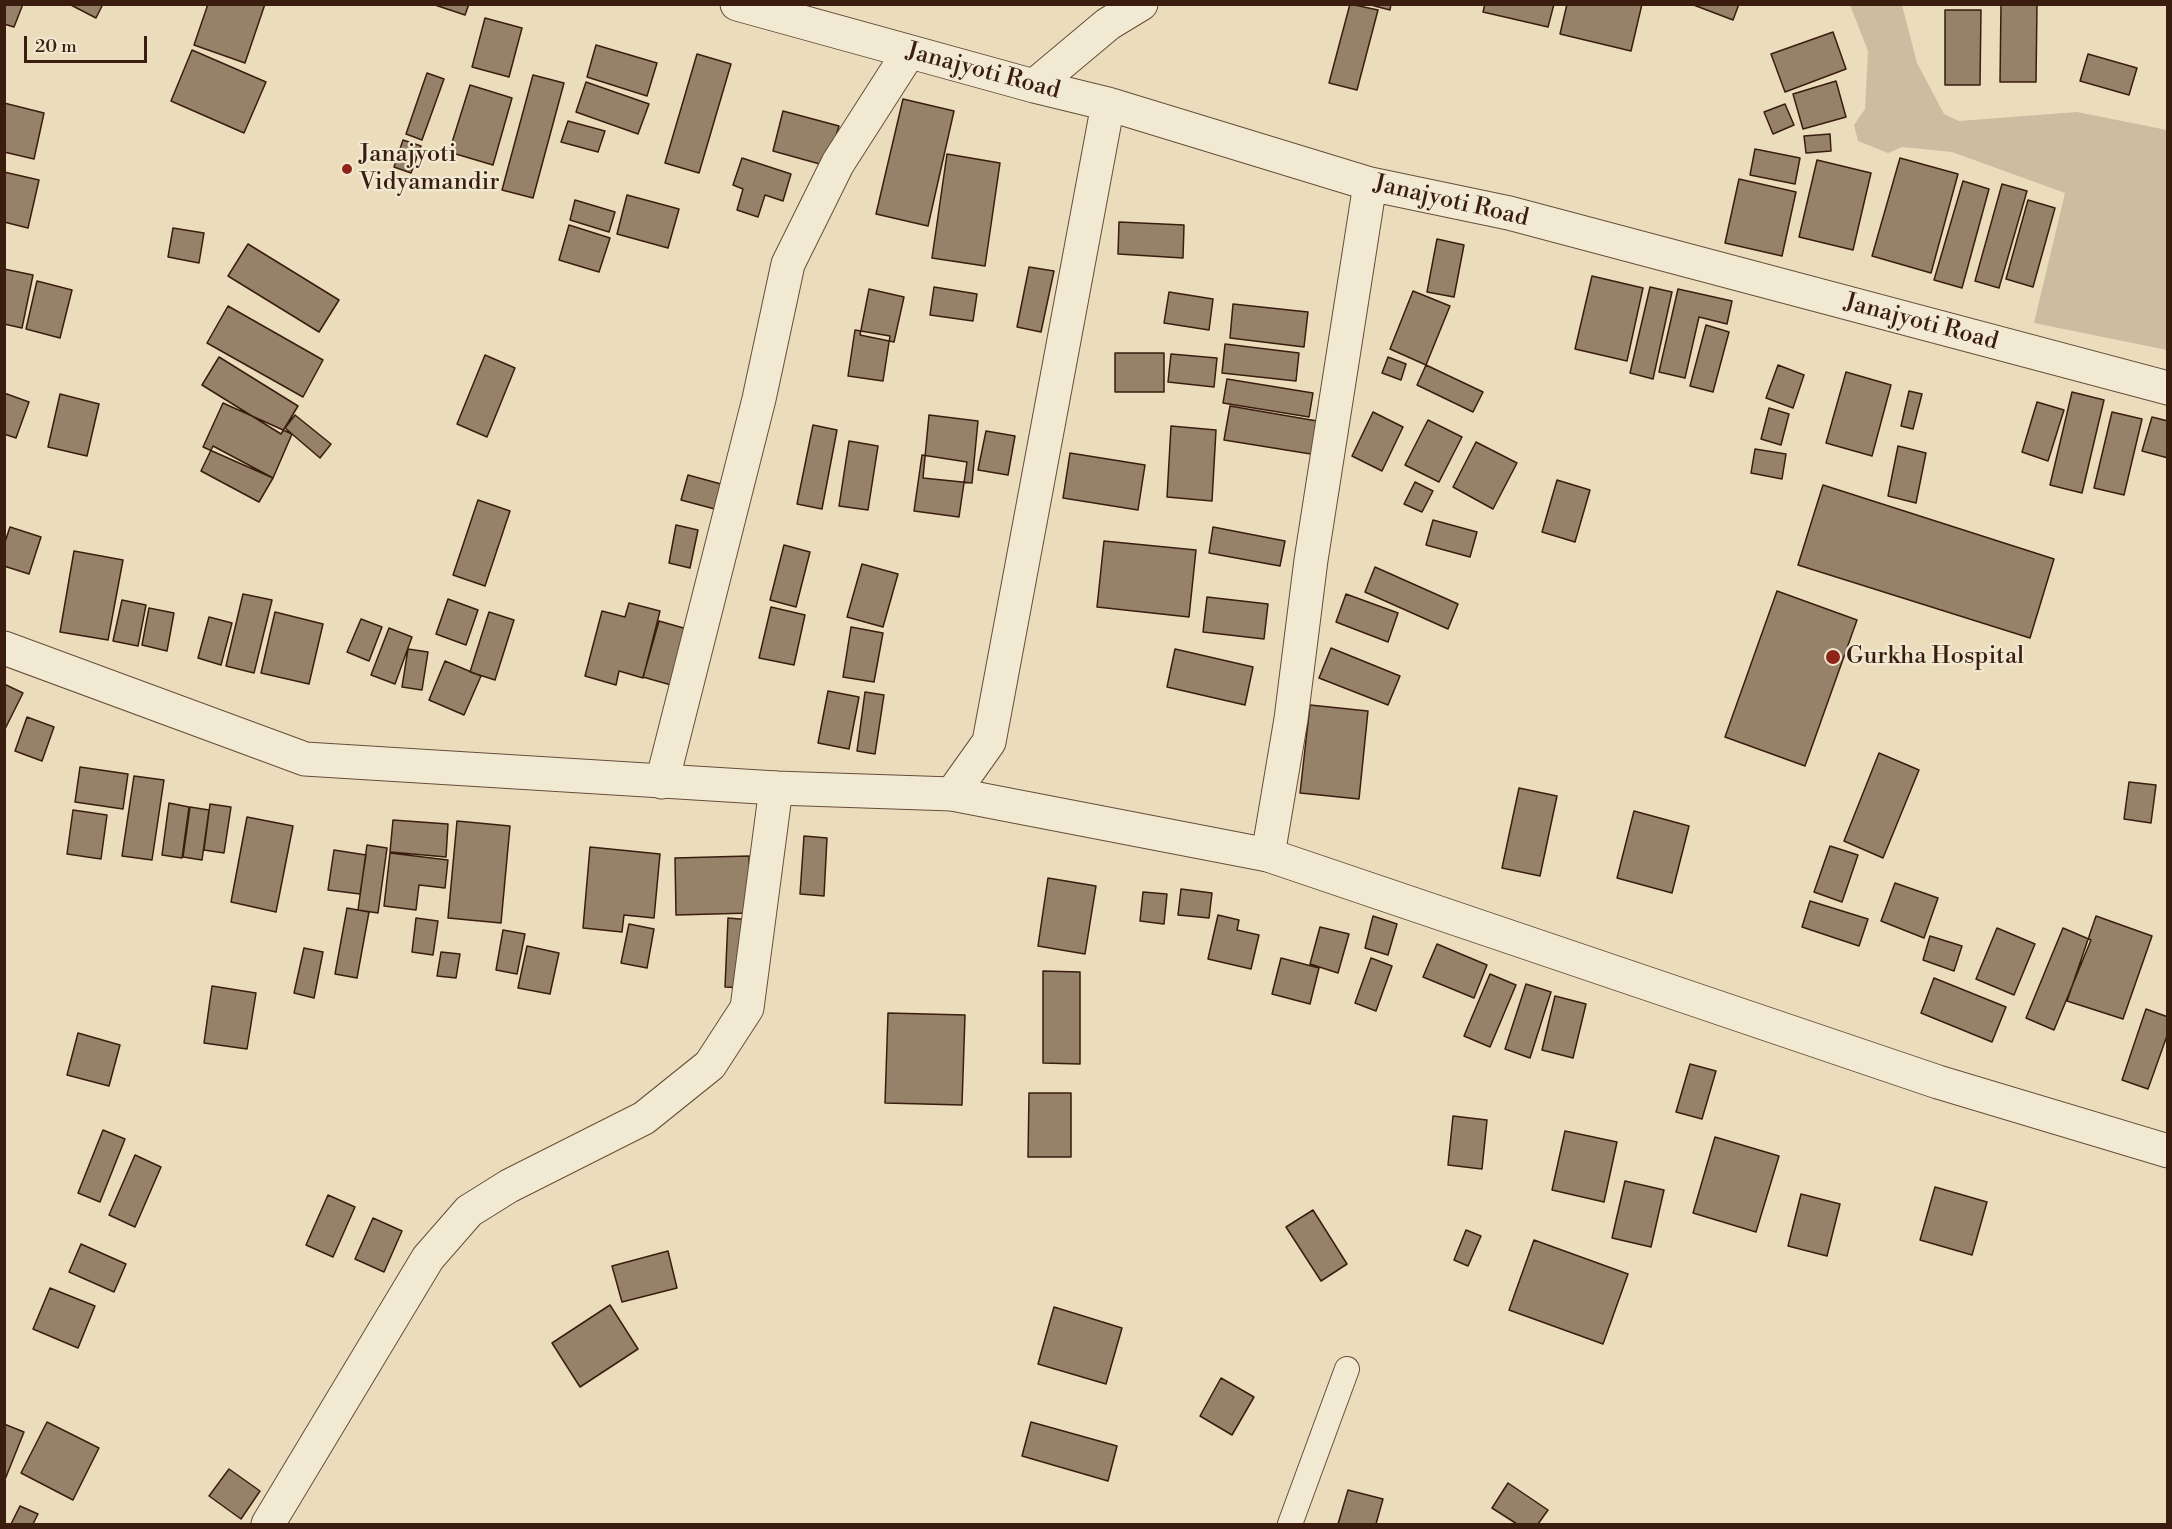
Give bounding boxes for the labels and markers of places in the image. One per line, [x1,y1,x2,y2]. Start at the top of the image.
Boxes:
place label: Janajyoti Vidyamandir [359,141,500,197]
marker: Janajyoti Vidyamandir [340,162,354,176]
place label: Gurkha Hospital [1846,643,2024,671]
marker: Gurkha Hospital [1824,648,1842,666]

